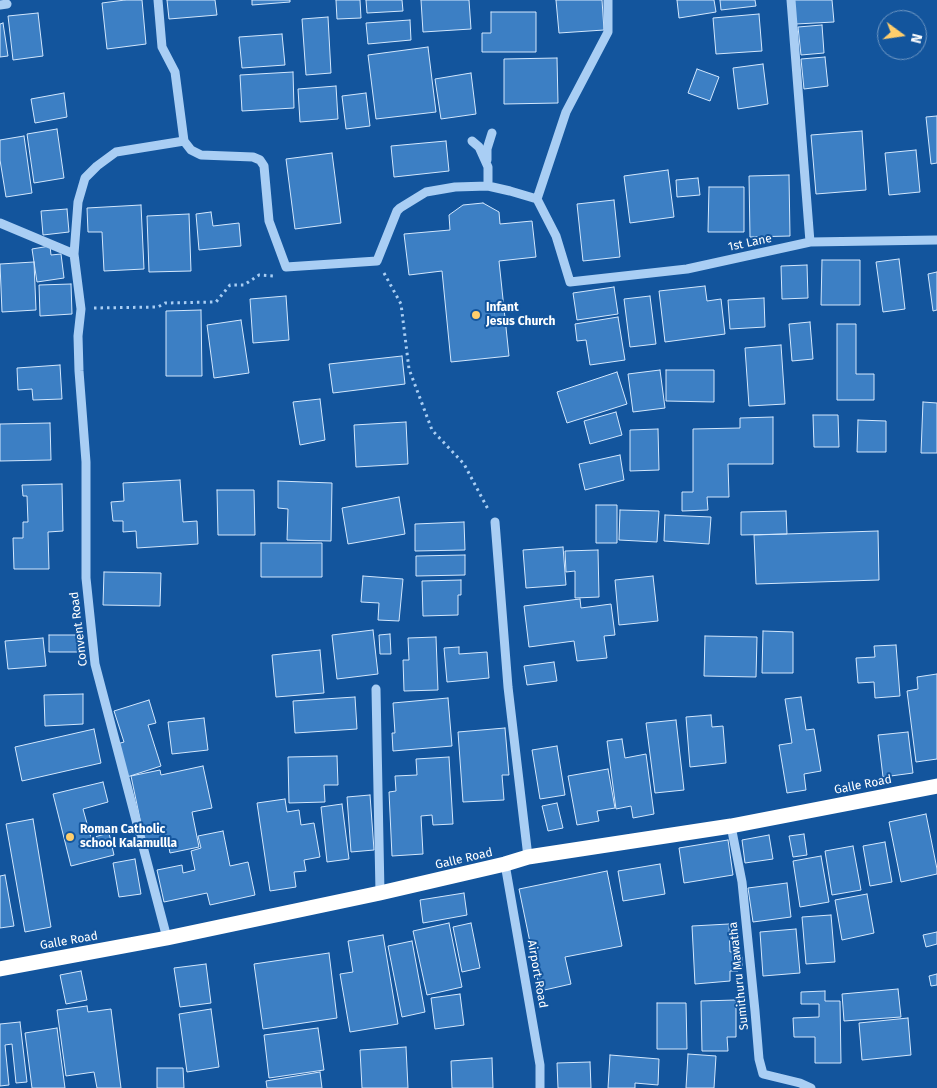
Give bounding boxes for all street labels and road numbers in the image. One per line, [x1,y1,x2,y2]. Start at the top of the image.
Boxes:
street label: 1st Lane [727,231,773,255]
street label: Convent Road [67,591,91,667]
street label: Galle Road [833,772,893,798]
street label: Galle Road [434,845,494,873]
street label: Sumithuru Mawatha [726,921,752,1031]
street label: Galle Road [39,929,99,953]
street label: Airport Road [524,939,550,1009]

